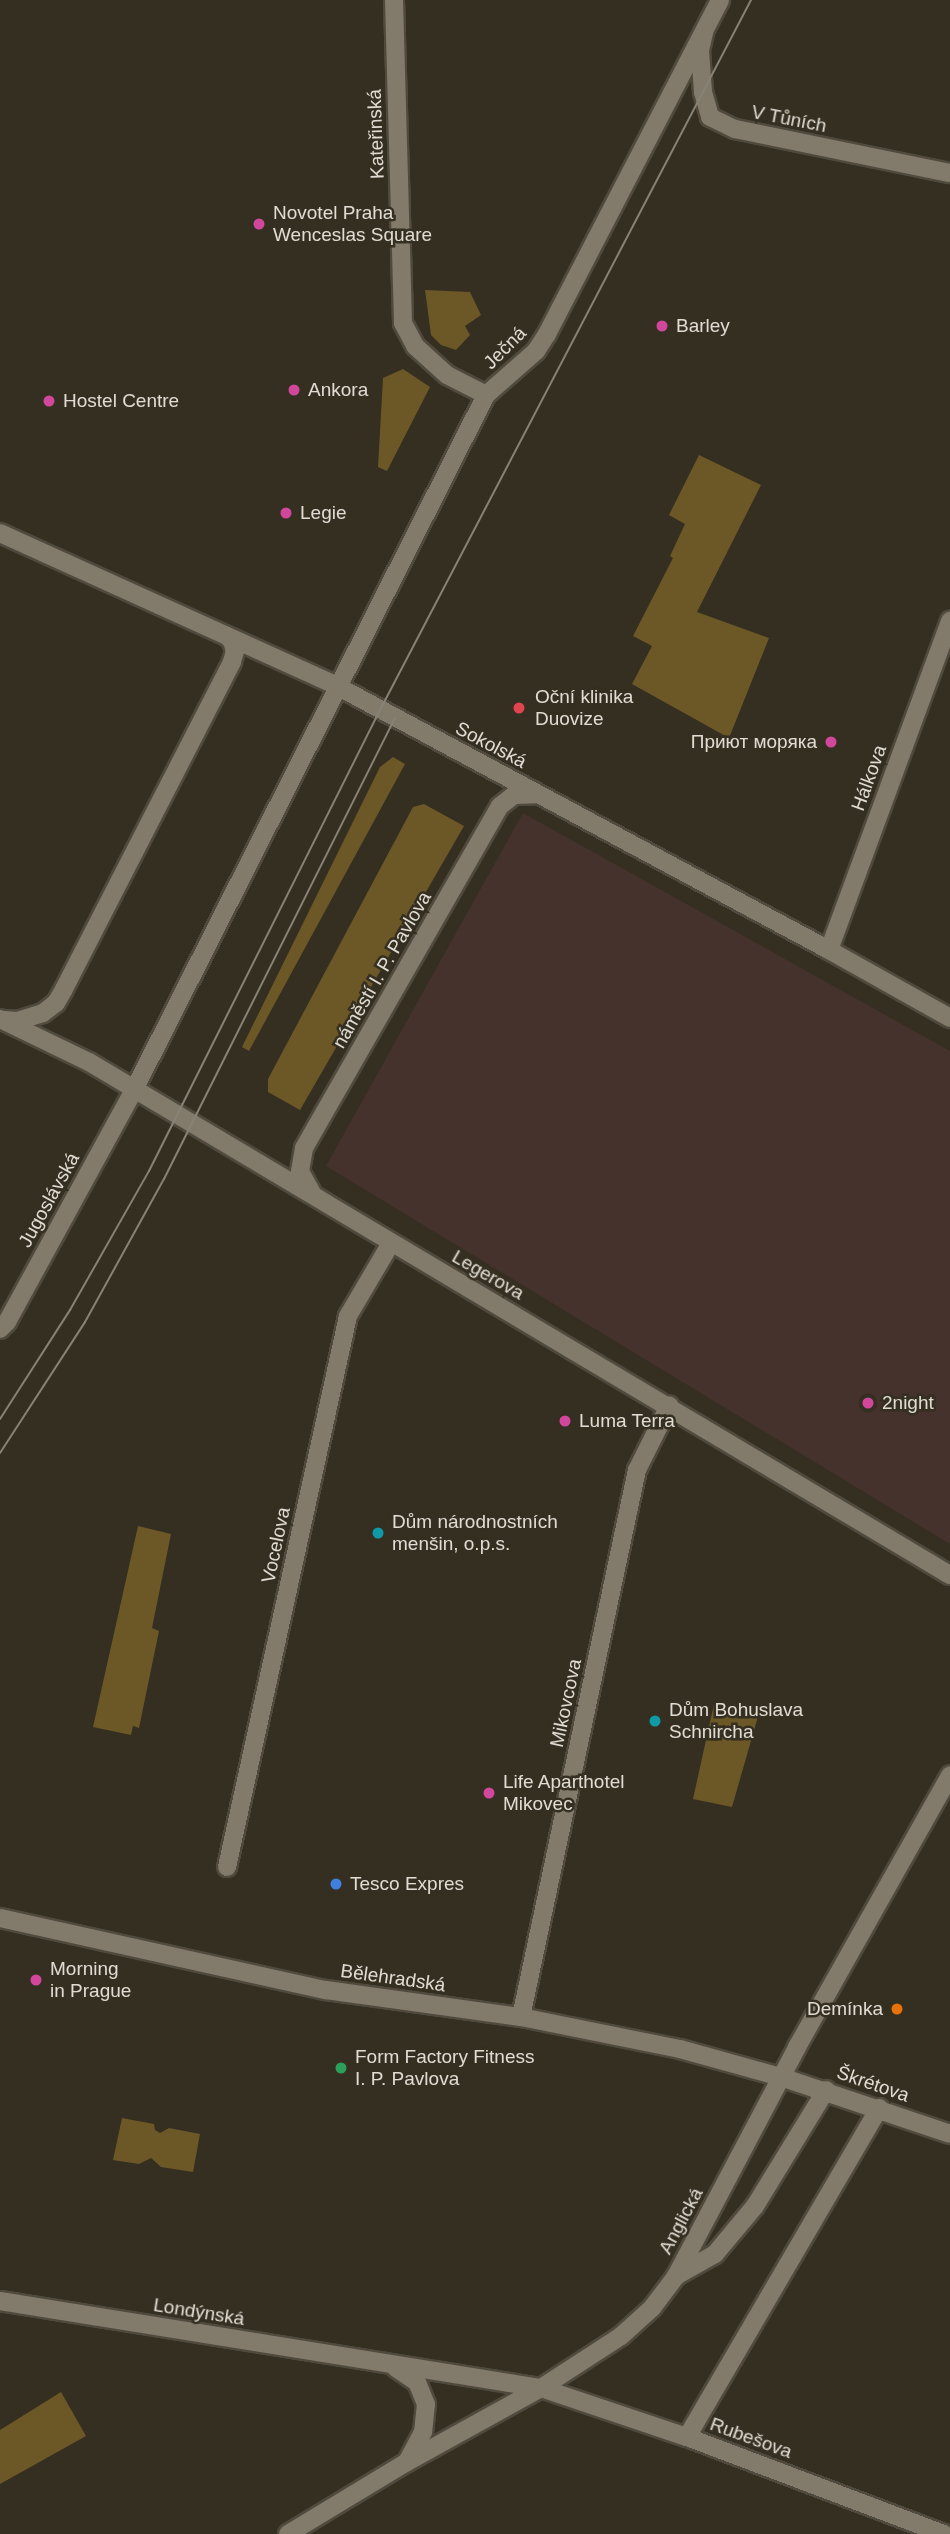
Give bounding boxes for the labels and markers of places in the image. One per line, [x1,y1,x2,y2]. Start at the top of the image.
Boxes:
place label: Novotel Praha Wenceslas Square [273,202,432,246]
marker: Novotel Praha Wenceslas Square [251,216,267,232]
place label: Barley [676,315,730,337]
marker: Barley [654,318,670,334]
place label: Ankora [308,379,368,401]
marker: Ankora [286,382,302,398]
place label: Hostel Centre [63,390,179,412]
marker: Hostel Centre [41,393,57,409]
place label: Legie [300,502,346,524]
marker: Legie [278,505,294,521]
place label: Oční klinika Duovize [535,686,633,730]
marker: Oční klinika Duovize [509,698,529,718]
place label: Приют моряка [691,731,817,753]
marker: Приют моряка [823,734,839,750]
place label: 2night [882,1392,934,1414]
marker: 2night [860,1395,876,1411]
place label: Luma Terra [579,1410,675,1432]
marker: Luma Terra [557,1413,573,1429]
place label: Dům národnostních menšin, o.p.s. [392,1511,558,1555]
marker: Dům národnostních menšin, o.p.s. [370,1525,386,1541]
place label: Dům Bohuslava Schnircha [669,1699,803,1743]
marker: Dům Bohuslava Schnircha [647,1713,663,1729]
place label: Life Aparthotel Mikovec [503,1771,626,1815]
marker: Life Aparthotel Mikovec [481,1785,497,1801]
place label: Tesco Expres [350,1873,464,1895]
marker: Tesco Expres [328,1876,344,1892]
place label: Morning in Prague [50,1958,131,2002]
marker: Morning in Prague [28,1972,44,1988]
place label: Demínka [807,1998,883,2020]
marker: Demínka [889,2001,905,2017]
place label: Form Factory Fitness I. P. Pavlova [355,2046,534,2090]
marker: Form Factory Fitness I. P. Pavlova [333,2060,349,2076]

